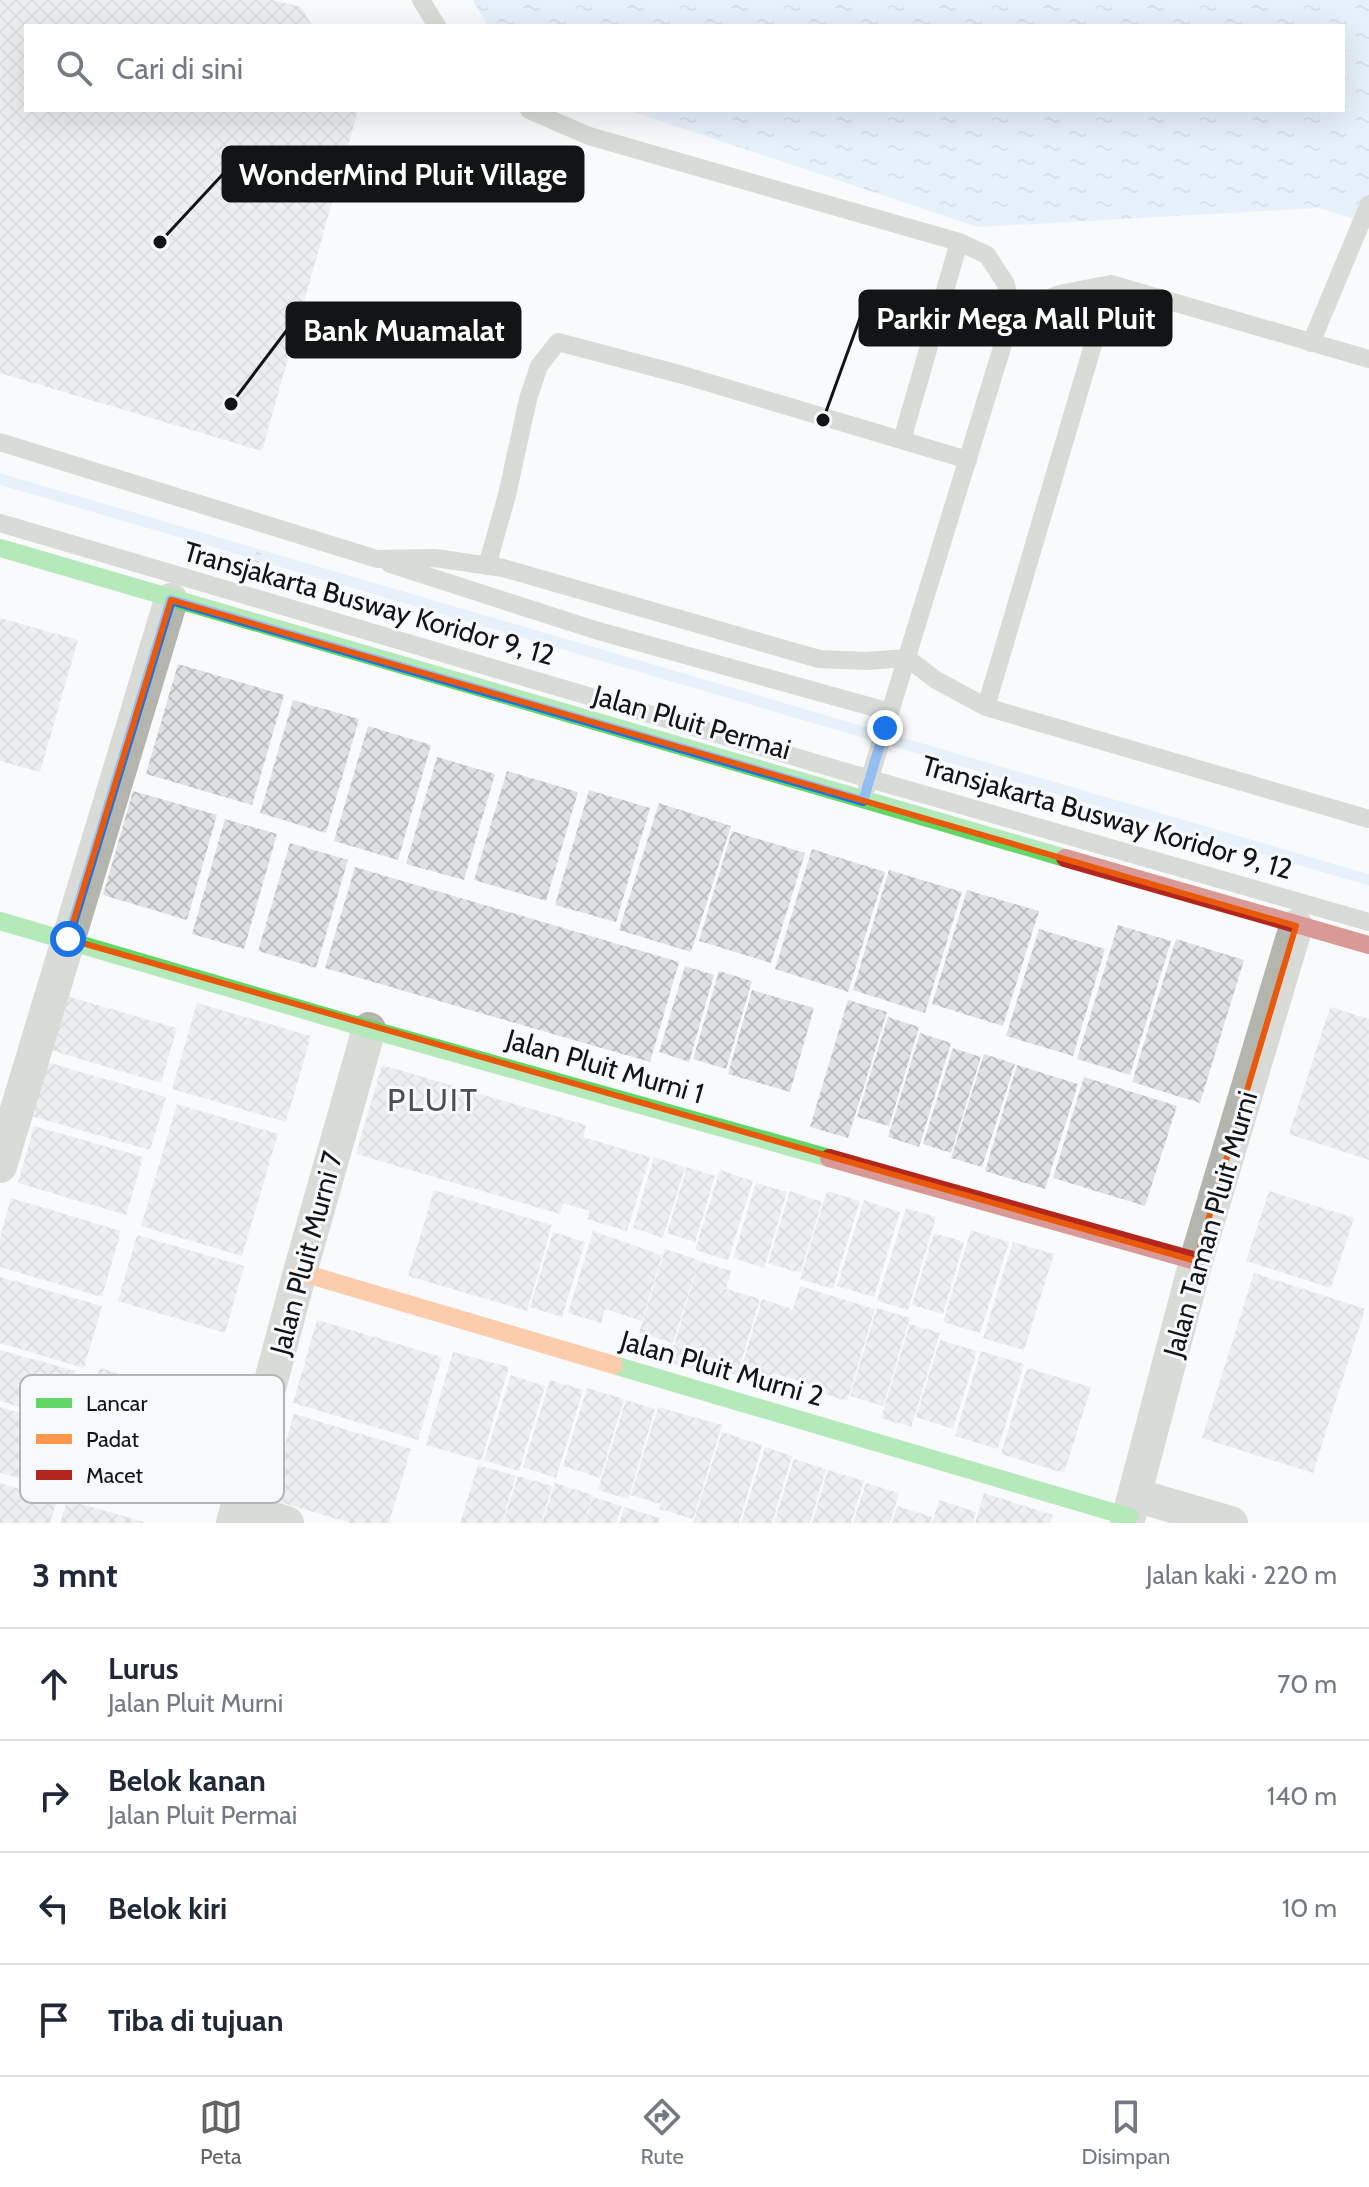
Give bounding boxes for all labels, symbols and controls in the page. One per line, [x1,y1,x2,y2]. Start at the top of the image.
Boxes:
search box [24,24,1345,112]
icon: search [52,46,96,90]
text: Cari di sini [116,50,243,87]
callout: WonderMind Pluit Village [223,147,583,201]
text: WonderMind Pluit Village [239,156,567,193]
callout: Parkir Mega Mall Pluit [860,291,1171,345]
text: Parkir Mega Mall Pluit [876,300,1156,337]
callout: Bank Muamalat [287,303,520,357]
text: Bank Muamalat [303,312,505,349]
street label: Transjakarta Busway Koridor 9, 12 [180,534,558,672]
street label: Jalan Pluit Permai [588,677,795,766]
route end [867,710,903,746]
street label: Transjakarta Busway Koridor 9, 12 [918,748,1296,886]
route start [50,921,86,957]
street label: Jalan Pluit Murni 1 [501,1021,708,1110]
district label: PLUIT [387,1080,479,1119]
street label: Jalan Taman Pluit Murni [1155,1087,1264,1362]
street label: Jalan Pluit Murni 7 [262,1148,349,1359]
street label: Jalan Pluit Murni 2 [616,1322,827,1413]
legend [20,1375,284,1503]
text: Lancar [86,1390,147,1417]
text: Padat [86,1426,139,1453]
text: Macet [86,1462,143,1489]
text: 3 mnt [32,1554,118,1596]
text: Jalan kaki · 220 m [1146,1559,1337,1591]
text: Lurus [108,1650,179,1687]
icon: ahead [32,1662,76,1706]
text: 70 m [1277,1668,1337,1700]
text: Jalan Pluit Murni [108,1687,283,1719]
text: Belok kanan [108,1762,266,1799]
icon: right [32,1774,76,1818]
text: 140 m [1267,1780,1337,1812]
text: Jalan Pluit Permai [108,1799,297,1831]
icon: left [32,1886,76,1930]
text: Belok kiri [108,1890,227,1927]
text: 10 m [1282,1892,1337,1924]
icon: arrive [32,1998,76,2042]
text: Tiba di tujuan [108,2002,284,2039]
tab: Peta [199,2095,243,2170]
tab: Rute [640,2095,684,2170]
tab: Disimpan [1082,2095,1170,2170]

